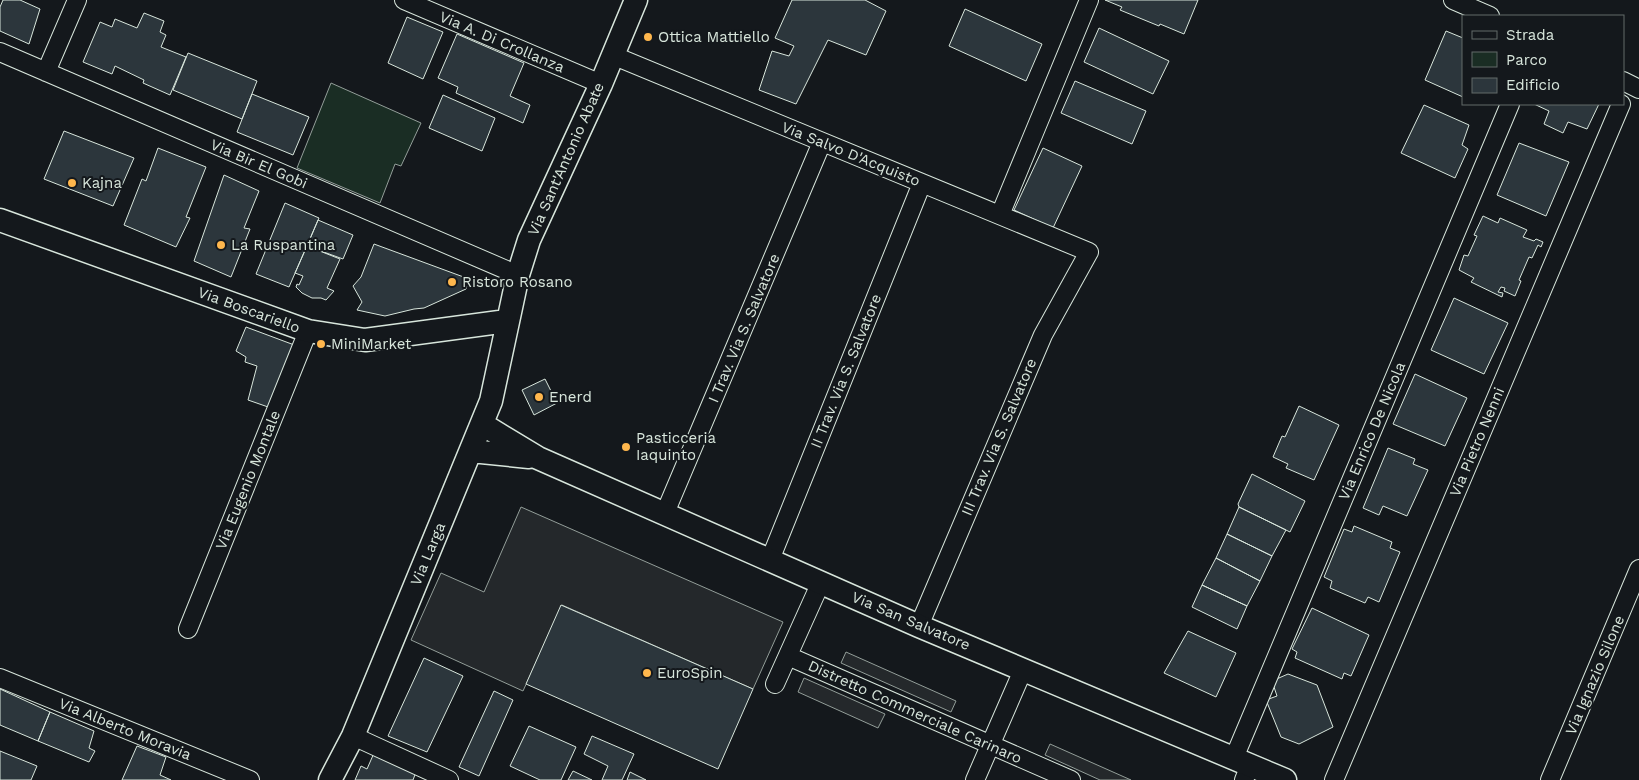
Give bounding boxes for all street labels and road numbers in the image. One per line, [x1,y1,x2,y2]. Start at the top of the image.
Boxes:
street label: Via A. Di Crollanza [437,8,568,77]
street label: Via Sant'Antonio Abate [524,80,608,238]
street label: Via Salvo D'Acquisto [779,118,923,190]
street label: Via Bir El Gobi [208,135,310,193]
street label: I Trav. Via S. Salvatore [704,251,784,405]
street label: Via Boscariello [195,283,303,337]
street label: II Trav. Via S. Salvatore [807,291,885,451]
street label: III Trav. Via S. Salvatore [958,356,1040,518]
street label: Via Enrico De Nicola [1335,359,1409,503]
street label: Via Pietro Nenni [1446,385,1508,499]
street label: Via Eugenio Montale [212,408,284,552]
street label: Via Larga [407,519,450,588]
street label: Via San Salvatore [849,588,973,654]
street label: Via Ignazio Silone [1562,612,1628,738]
street label: Distretto Commerciale Carinaro [805,657,1025,767]
street label: Via Alberto Moravia [56,694,194,764]

